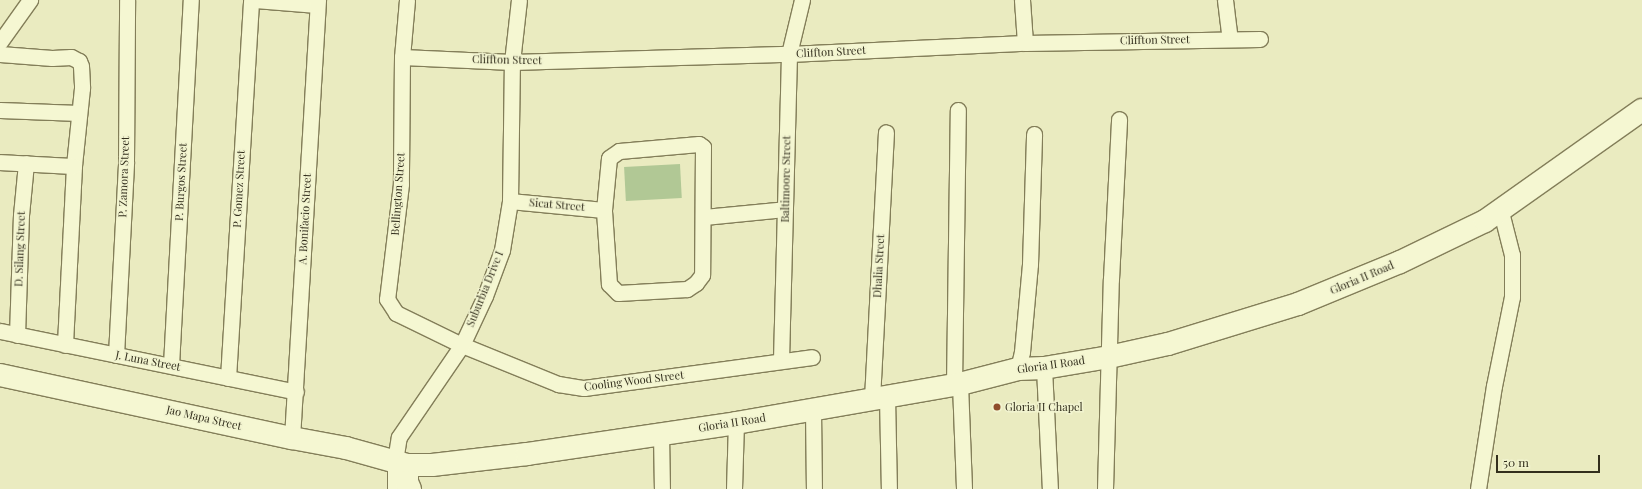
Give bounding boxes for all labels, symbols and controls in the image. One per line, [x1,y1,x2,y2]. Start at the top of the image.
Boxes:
street label: Cliffton Street [1120,33,1190,47]
street label: Cliffton Street [796,44,866,60]
street label: Cliffton Street [472,53,542,67]
street label: Baltimoore Street [779,135,793,223]
street label: P. Zamora Street [116,136,132,218]
street label: P. Burgos Street [172,143,190,221]
street label: P. Gomez Street [230,150,248,228]
street label: Bellington Street [389,152,407,236]
street label: A. Bonifacio Street [296,173,314,265]
street label: Sicat Street [528,196,586,214]
street label: D. Silang Street [12,211,28,287]
street label: Dhalia Street [871,234,887,298]
street label: Suburbia Drive I [464,249,506,329]
street label: Gloria II Road [1328,259,1396,297]
street label: J. Luna Street [114,348,182,374]
street label: Gloria II Road [1016,354,1086,376]
street label: Cooling Wood Street [583,368,685,394]
place label: Gloria II Chapel [1005,400,1083,414]
marker: Gloria II Chapel [992,402,1002,412]
street label: Jao Mapa Street [165,403,243,433]
street label: Gloria II Road [697,411,767,435]
scale bar [1498,447,1602,473]
text: 50 m [1503,454,1529,470]

